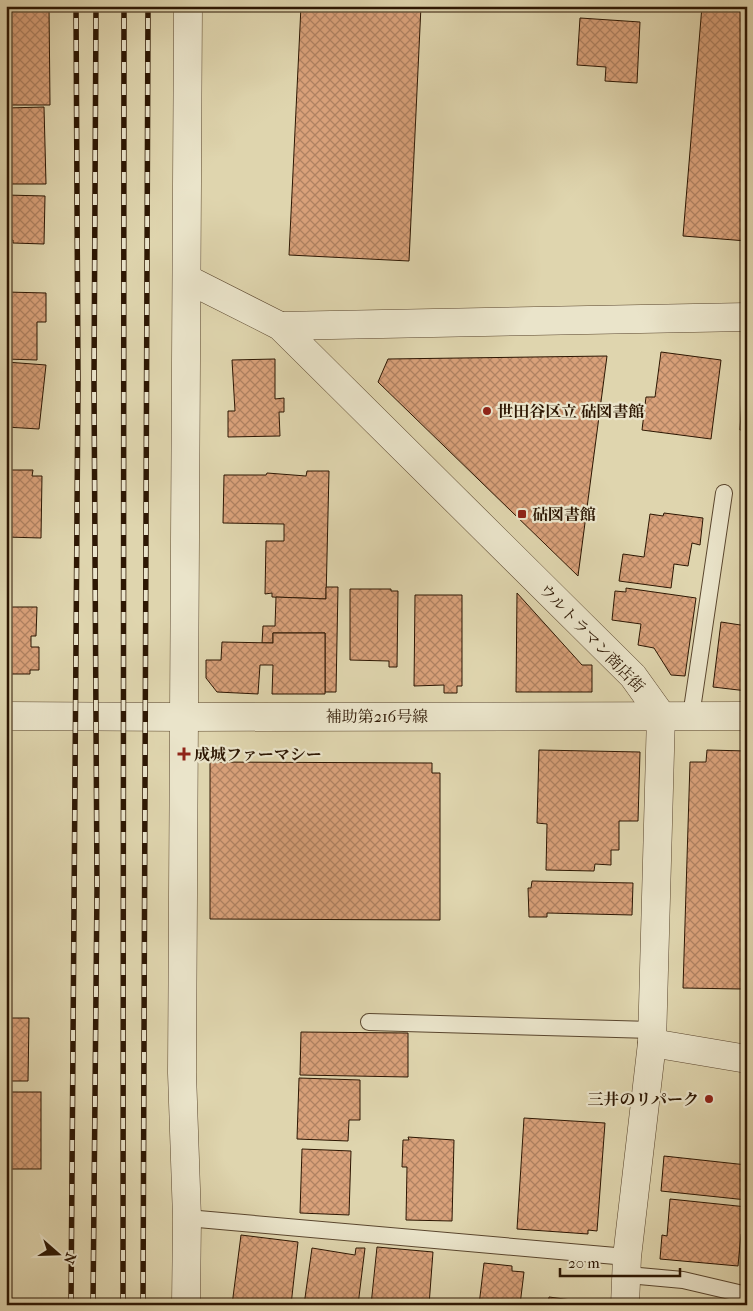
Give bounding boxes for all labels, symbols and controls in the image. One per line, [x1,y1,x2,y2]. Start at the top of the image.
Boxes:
place label: 世田谷区立 砧図書館 [497,402,644,421]
marker: 世田谷区立 砧図書館 [481,405,493,417]
place label: 砧図書館 [532,505,596,524]
marker: 砧図書館 [516,508,528,520]
street label: ウルトラマン商店街 [535,580,649,696]
street label: 補助第216号線 [326,707,428,726]
place label: 成城ファーマシー [194,745,322,764]
marker: 成城ファーマシー [178,748,190,760]
place label: 三井のリパーク [587,1090,699,1109]
marker: 三井のリパーク [703,1093,715,1105]
north arrow [32,1228,82,1278]
scale bar [560,1246,680,1278]
text: N [60,1250,80,1267]
text: 20 m [568,1254,600,1272]

